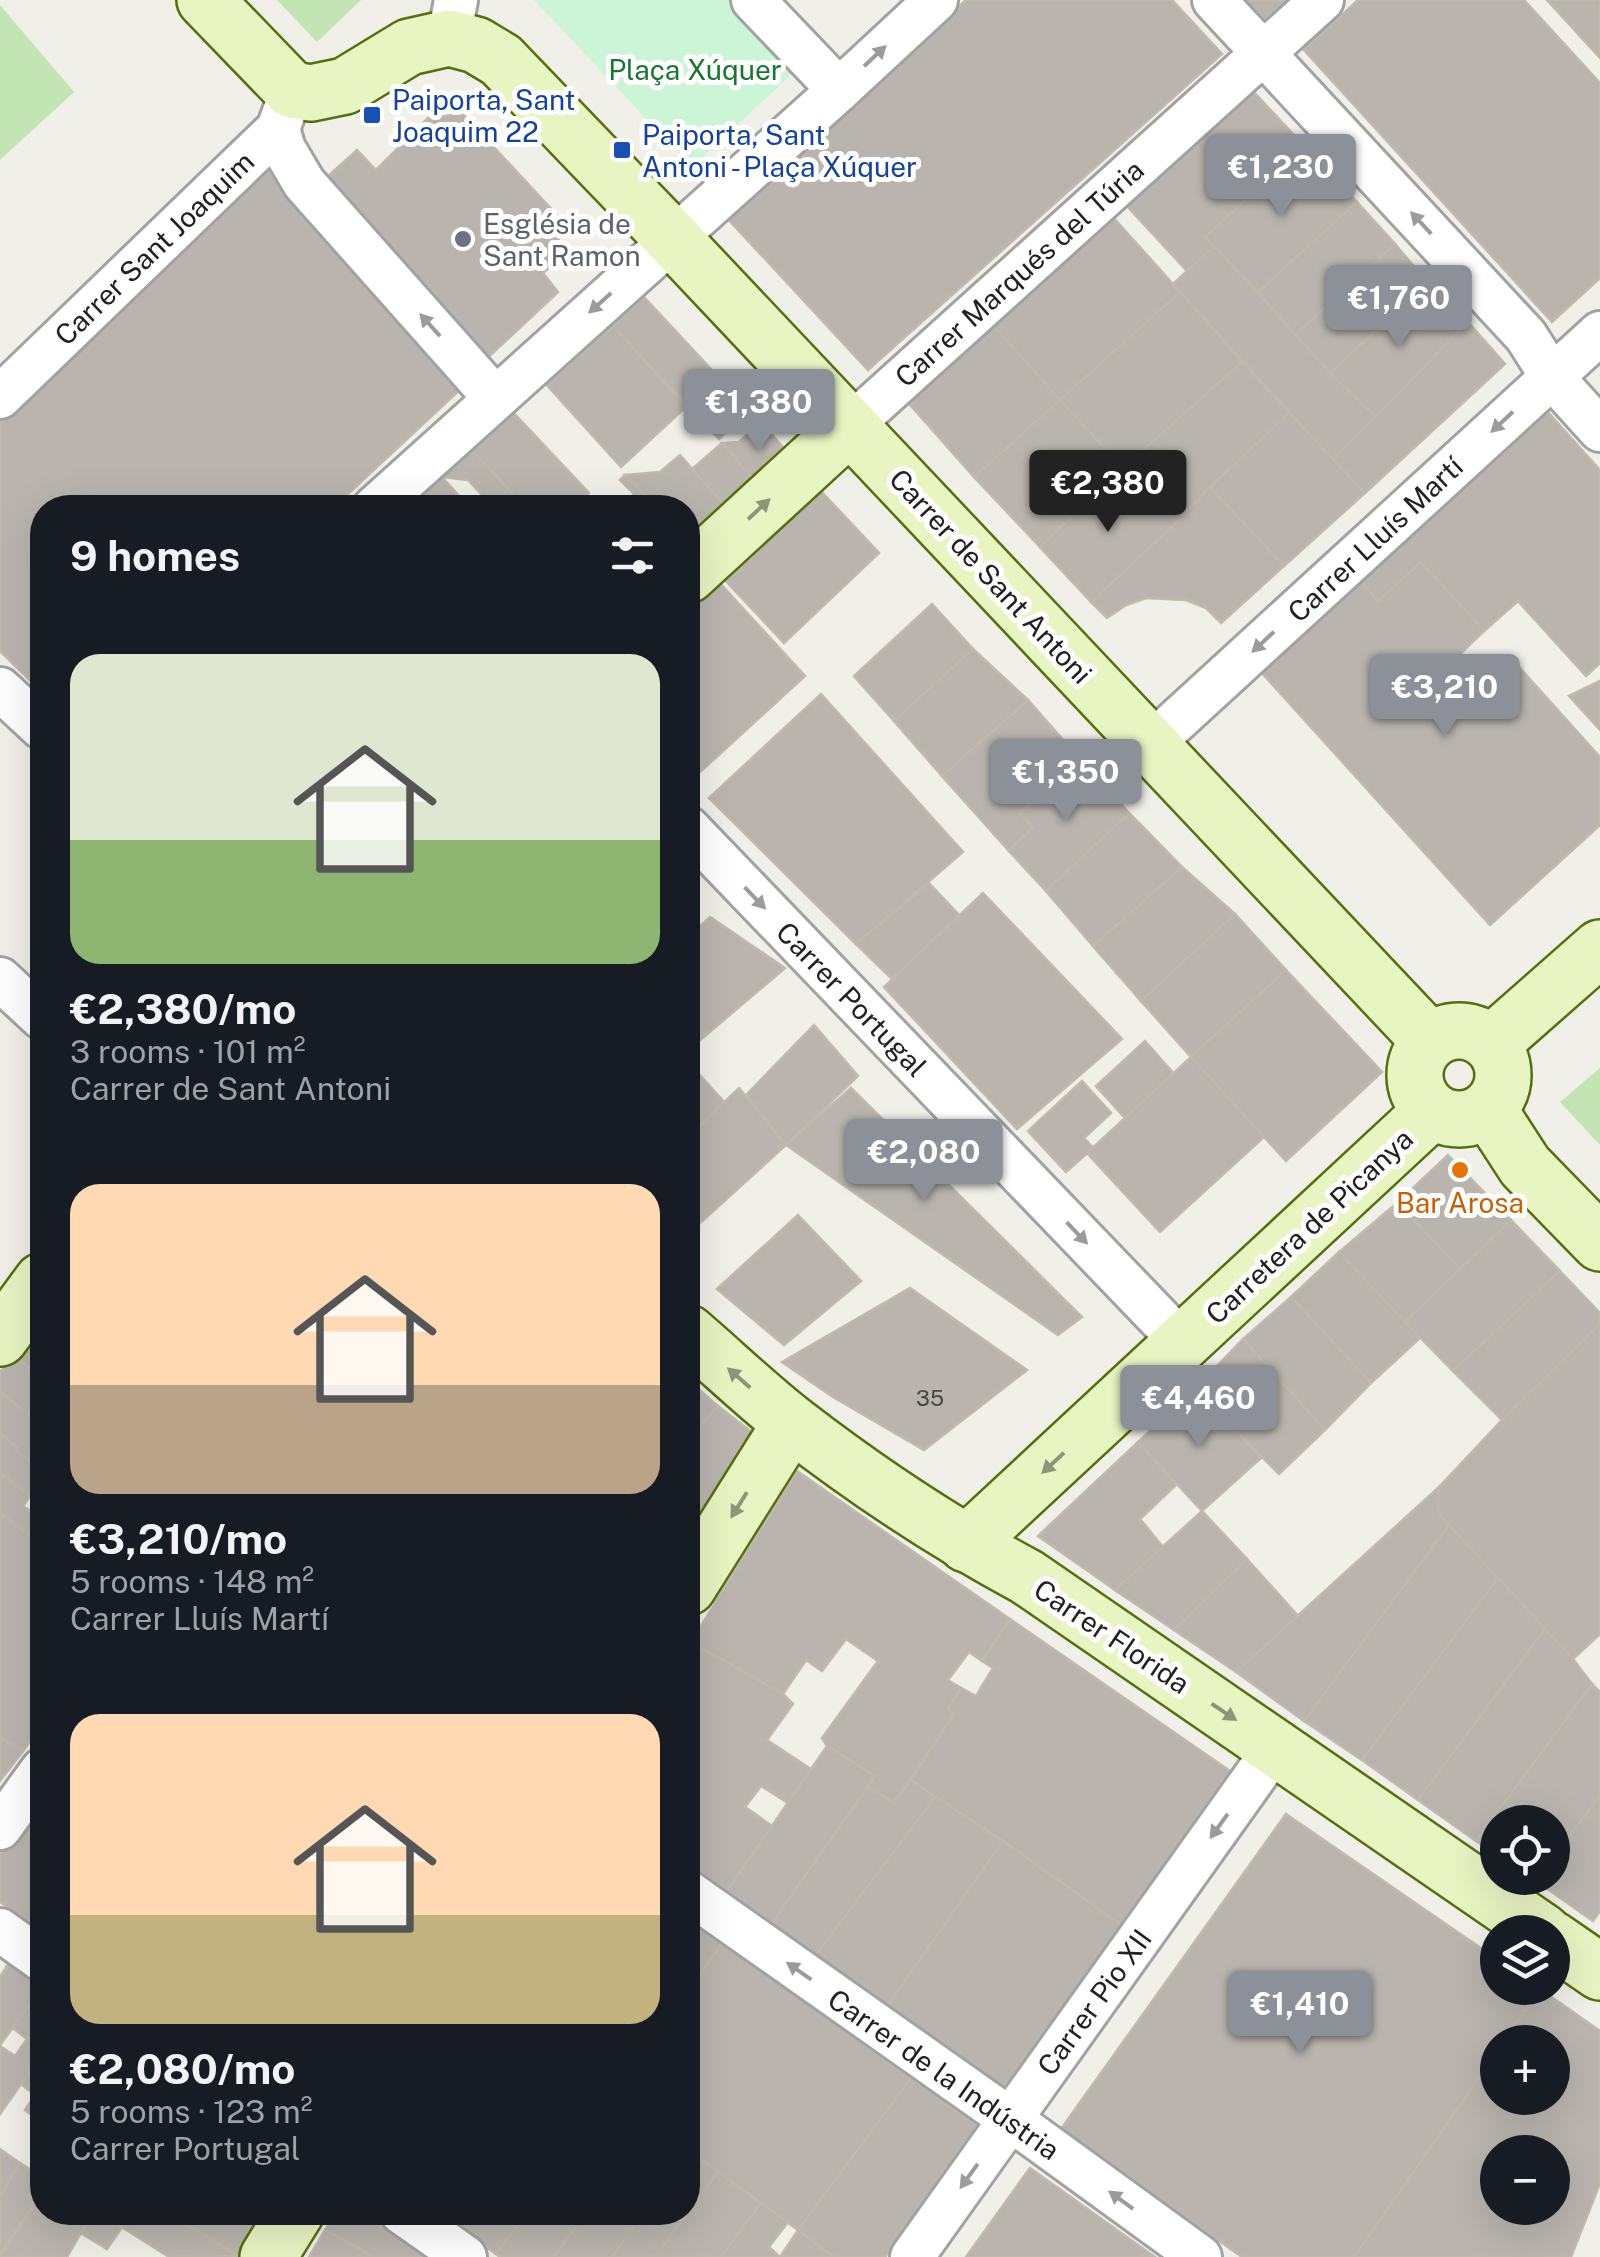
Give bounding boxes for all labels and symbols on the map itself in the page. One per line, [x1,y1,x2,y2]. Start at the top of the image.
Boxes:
one-way arrow [862,46,887,68]
park label: Plaça Xúquer [608,53,782,86]
place label: Paiporta, Sant Joaquim 22 [392,83,575,148]
marker: Paiporta, Sant Joaquim 22 [361,104,383,126]
place label: Paiporta, Sant Antoni - Plaça Xúquer [642,118,917,183]
pin: €1,230 [1200,134,1362,219]
marker: Paiporta, Sant Antoni - Plaça Xúquer [611,139,633,161]
street label: Carrer Sant Joaquim [48,145,260,351]
street label: Carrer Marqués del Túria [888,153,1150,393]
place label: Església de Sant Ramon [483,207,641,272]
one-way arrow [1410,211,1433,235]
marker: Església de Sant Ramon [452,228,474,250]
pin: €1,760 [1318,265,1480,350]
one-way arrow [588,292,613,314]
one-way arrow [420,313,442,338]
pin: €1,380 [678,369,840,454]
one-way arrow [1490,410,1514,433]
street label: Carrer Lluís Martí [1281,449,1470,628]
pin: €2,380 [1027,450,1189,535]
street label: Carrer de Sant Antoni [883,462,1099,690]
one-way arrow [746,499,771,521]
one-way arrow [1251,630,1275,653]
pin: €3,210 [1364,654,1526,739]
pin: €1,350 [985,739,1147,824]
one-way arrow [743,886,766,910]
street label: Carrer Portugal [770,915,934,1083]
pin: €2,080 [843,1119,1005,1204]
street label: Carretera de Picanya [1199,1122,1419,1330]
marker: Bar Arosa [1449,1159,1471,1181]
place label: Bar Arosa [1396,1186,1524,1219]
one-way arrow [1065,1221,1088,1245]
pin: €4,460 [1118,1365,1280,1450]
one-way arrow [727,1367,752,1389]
house number: 35 [916,1385,944,1411]
one-way arrow [1041,1452,1066,1474]
one-way arrow [731,1491,749,1519]
street label: Carrer Florida [1028,1572,1196,1700]
one-way arrow [1210,1702,1237,1720]
one-way arrow [1210,1813,1229,1840]
street label: Carrer Pio XII [1030,1923,1158,2081]
one-way arrow [786,1962,812,1981]
pin: €1,410 [1219,1971,1381,2056]
street label: Carrer de la Indústria [822,1982,1066,2166]
one-way arrow [960,2163,979,2190]
one-way arrow [1108,2191,1134,2210]

